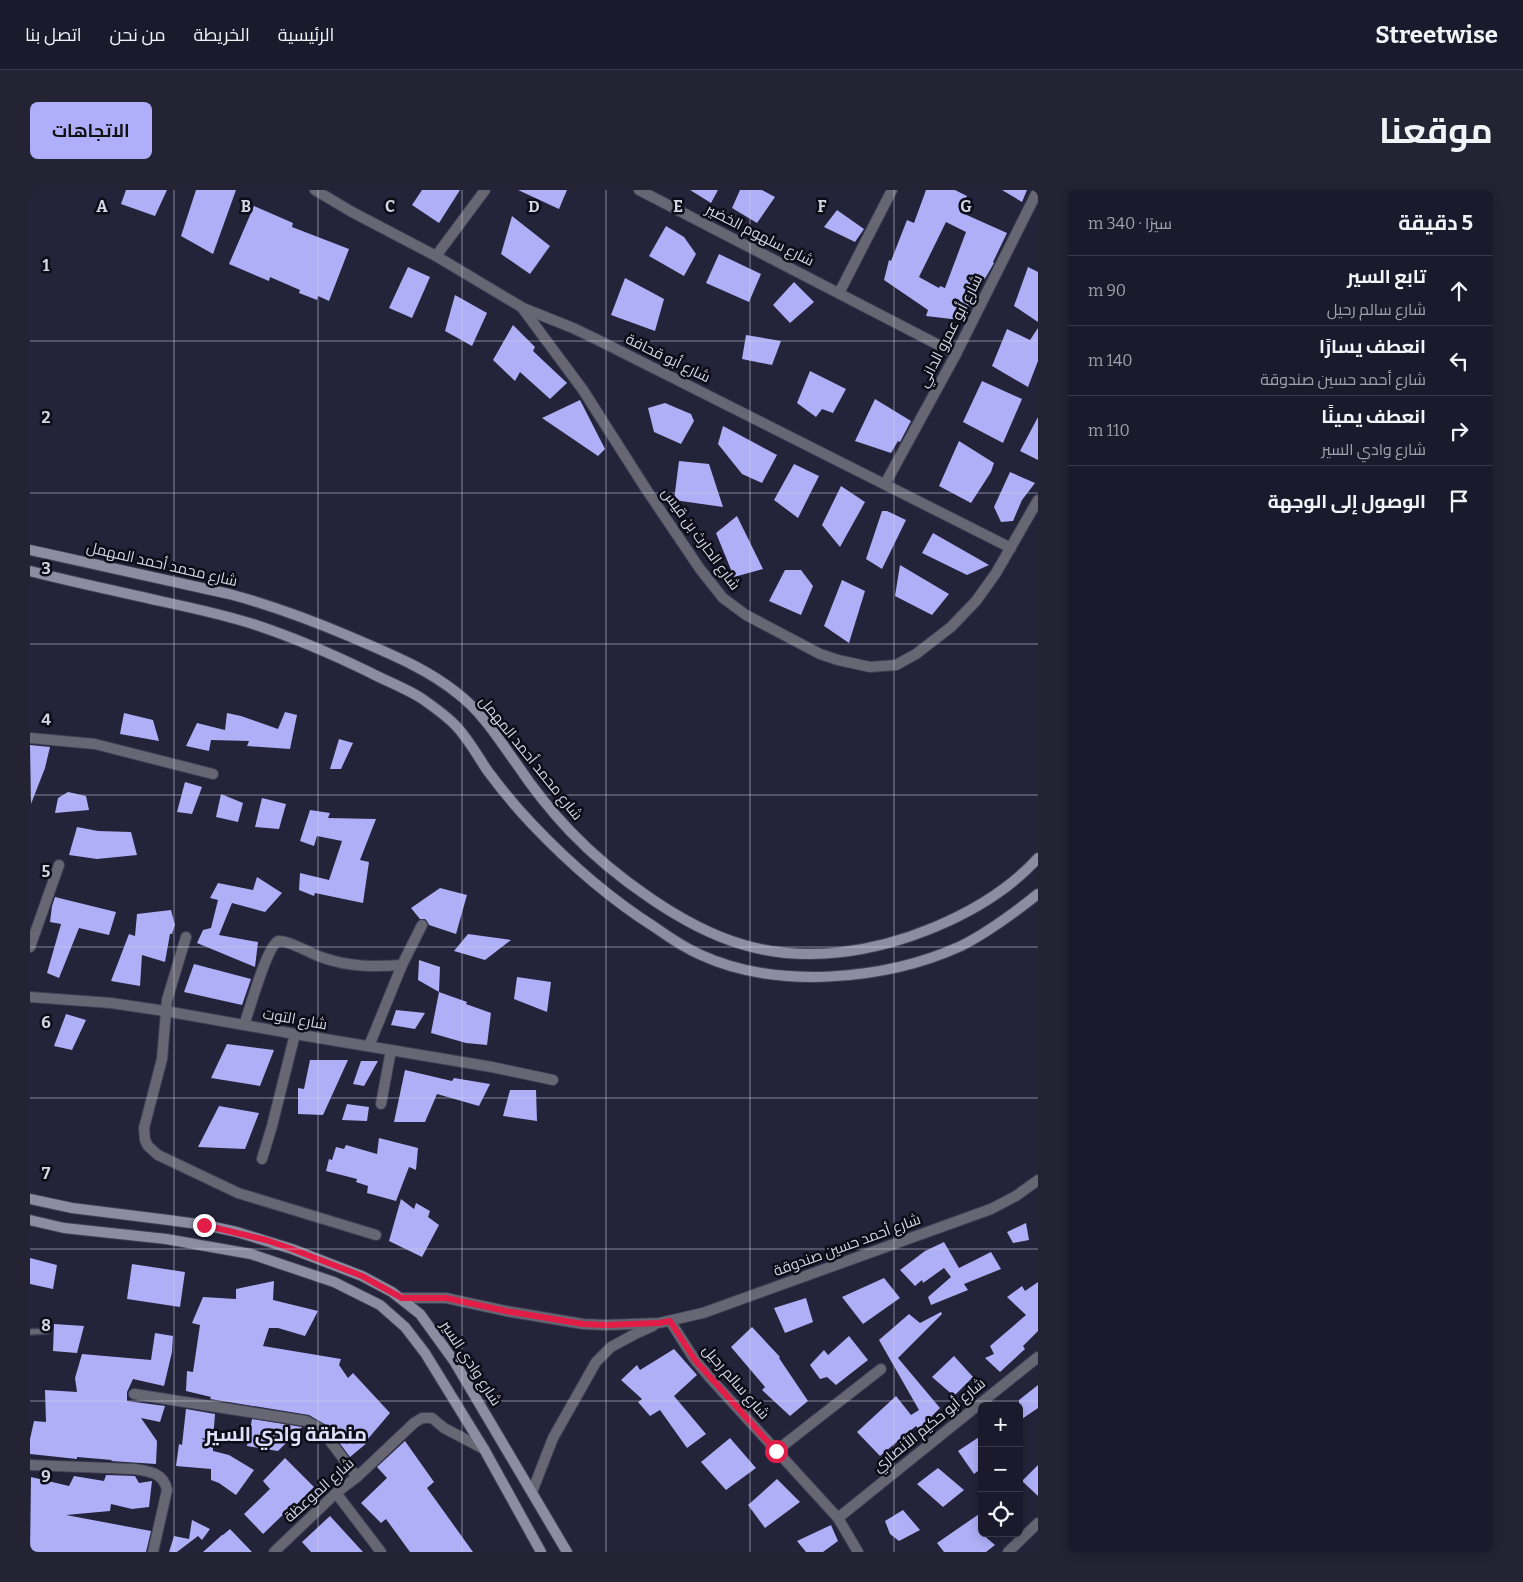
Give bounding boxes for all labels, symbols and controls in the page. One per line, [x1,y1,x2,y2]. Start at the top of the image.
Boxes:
text: Streetwise [1375,21,1498,49]
text: اتصل بنا [25,24,82,46]
text: من نحن [110,24,166,46]
text: الخريطة [194,24,250,46]
text: الرئيسية [278,24,334,46]
button: الاتجاهات [30,102,152,159]
text: موقعنا [1379,110,1493,152]
text: A [96,197,108,216]
text: B [241,197,251,216]
text: C [385,197,395,216]
text: D [528,197,540,216]
text: E [673,197,683,216]
text: F [818,197,827,216]
text: G [960,197,972,216]
street label: شارع سلهوم الخضير [701,200,817,272]
text: 5 دقيقة [1398,210,1473,236]
text: سيرًا · 340 m [1088,214,1172,233]
text: 1 [43,256,50,275]
text: تابع السير [1347,265,1426,288]
street label: شارع أبو عمرو الداني [913,271,989,392]
icon: ahead [1445,277,1473,305]
text: 90 m [1088,281,1126,300]
text: شارع سالم رحيل [1327,300,1426,319]
street label: شارع أبو قحافة [622,329,714,388]
text: انعطف يسارًا [1319,335,1426,358]
icon: left [1445,347,1473,375]
text: 140 m [1088,351,1133,370]
text: شارع أحمد حسين صندوقة [1260,370,1426,389]
text: انعطف يمينًا [1321,405,1426,428]
text: 2 [41,408,51,427]
icon: right [1445,417,1473,445]
text: 110 m [1088,421,1130,440]
text: شارع وادي السير [1322,440,1426,459]
street label: شارع الحارث بن قيس [656,484,744,595]
icon: arrive [1445,487,1473,515]
text: الوصول إلى الوجهة [1268,490,1426,513]
street label: شارع محمد أحمد المهمل [84,537,239,592]
text: 3 [41,559,51,578]
street label: شارع محمد أحمد المهمل [474,692,587,825]
text: 4 [41,710,51,729]
text: 5 [42,862,51,881]
street label: شارع التوت [261,1004,329,1035]
text: 6 [41,1013,51,1032]
text: 7 [42,1164,51,1183]
street label: شارع أحمد حسين صندوقة [771,1209,924,1282]
route end [193,1214,216,1237]
text: 8 [41,1316,51,1335]
street label: شارع وادي السير [434,1316,505,1411]
street label: شارع سالم رحيل [697,1341,773,1424]
street label: شارع أبو حكيم الأنصاري [868,1373,991,1478]
map controls [978,1402,1023,1537]
button: + [978,1402,1023,1447]
district label: منطقة وادي السير [204,1422,367,1450]
route start [765,1440,788,1463]
button: − [978,1447,1023,1492]
street label: شارع الموعظة [280,1454,359,1528]
text: 9 [41,1467,51,1486]
button: locate [978,1492,1023,1537]

